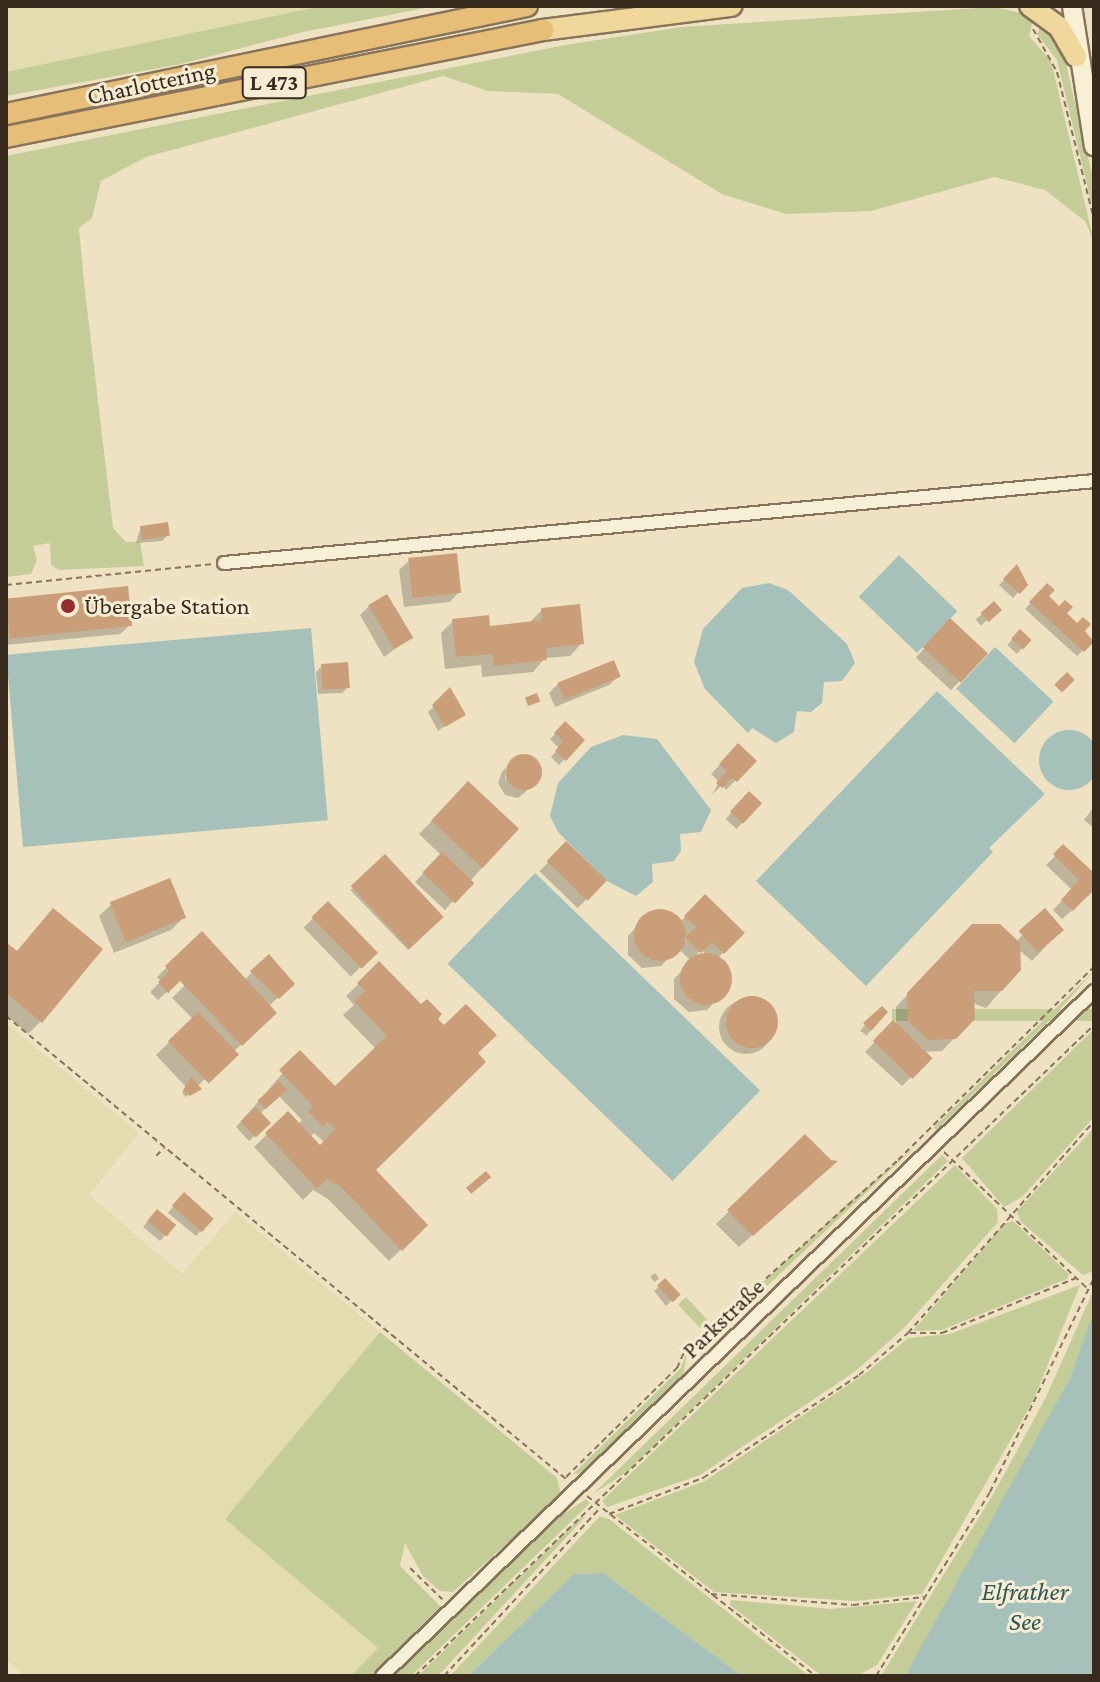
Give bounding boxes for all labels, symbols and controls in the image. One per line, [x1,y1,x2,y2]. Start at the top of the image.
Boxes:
street label: Charlottering [84,55,218,111]
road number: L 473 [240,65,308,101]
place label: Übergabe Station [84,592,250,620]
marker: Übergabe Station [59,597,77,615]
street label: Parkstraße [676,1272,770,1364]
water label: Elfrather See [981,1576,1069,1638]

